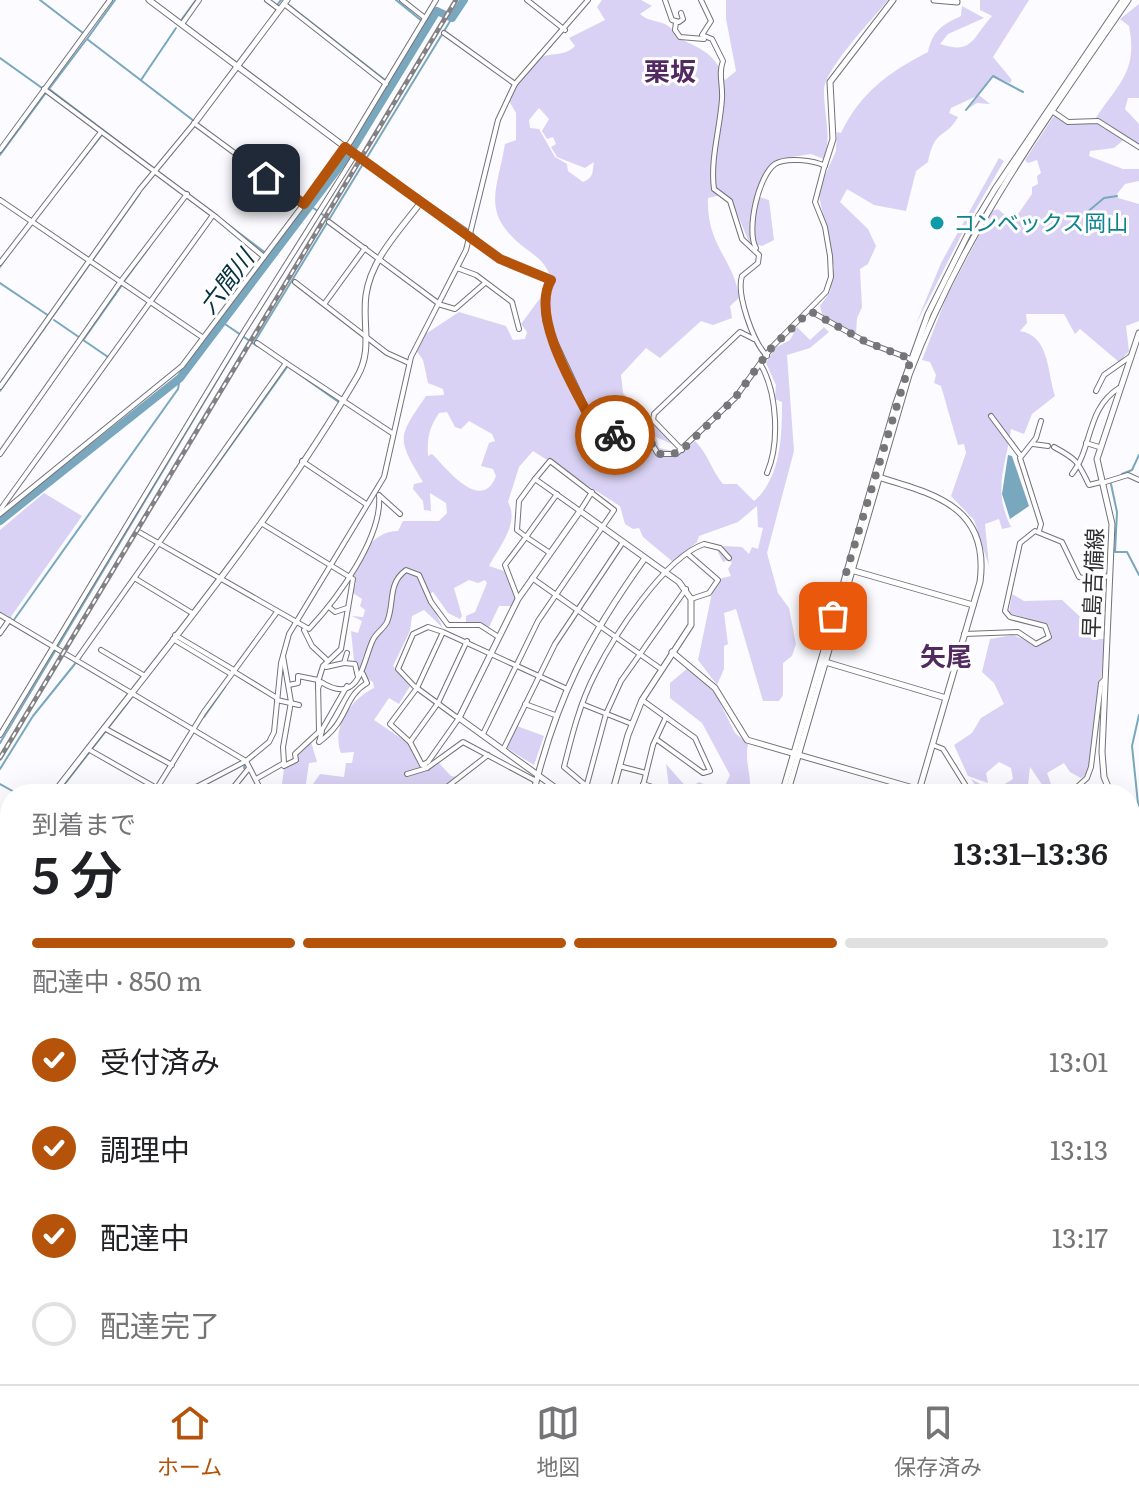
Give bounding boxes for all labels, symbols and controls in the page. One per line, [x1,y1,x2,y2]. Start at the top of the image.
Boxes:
district label: 栗坂 [644,50,696,89]
pin [232,144,300,212]
icon: home [244,156,288,200]
place label: コンベックス岡山 [953,205,1128,238]
marker: コンベックス岡山 [928,214,946,232]
water label: 六間川 [189,239,262,320]
courier [575,395,655,475]
icon: bike [593,413,637,457]
street label: 早島吉備線 [1073,527,1110,638]
pin [799,582,867,650]
icon: bag [811,594,855,638]
district label: 矢尾 [920,635,972,674]
text: 到着まで [32,803,136,842]
text: 13:31–13:36 [954,830,1108,874]
text: 5 分 [32,833,122,910]
text: 配達中 · 850 m [32,960,202,999]
icon: check [32,1038,76,1082]
text: 受付済み [100,1038,220,1082]
text: 13:01 [1049,1041,1108,1080]
icon: check [32,1126,76,1170]
text: 調理中 [100,1126,190,1170]
text: 13:13 [1050,1129,1108,1168]
icon: check [32,1214,76,1258]
text: 配達中 [100,1214,190,1258]
text: 13:17 [1052,1217,1108,1256]
text: 配達完了 [100,1302,220,1346]
tab: ホーム [157,1401,222,1482]
tab: 地図 [536,1401,580,1482]
tab: 保存済み [894,1401,982,1482]

